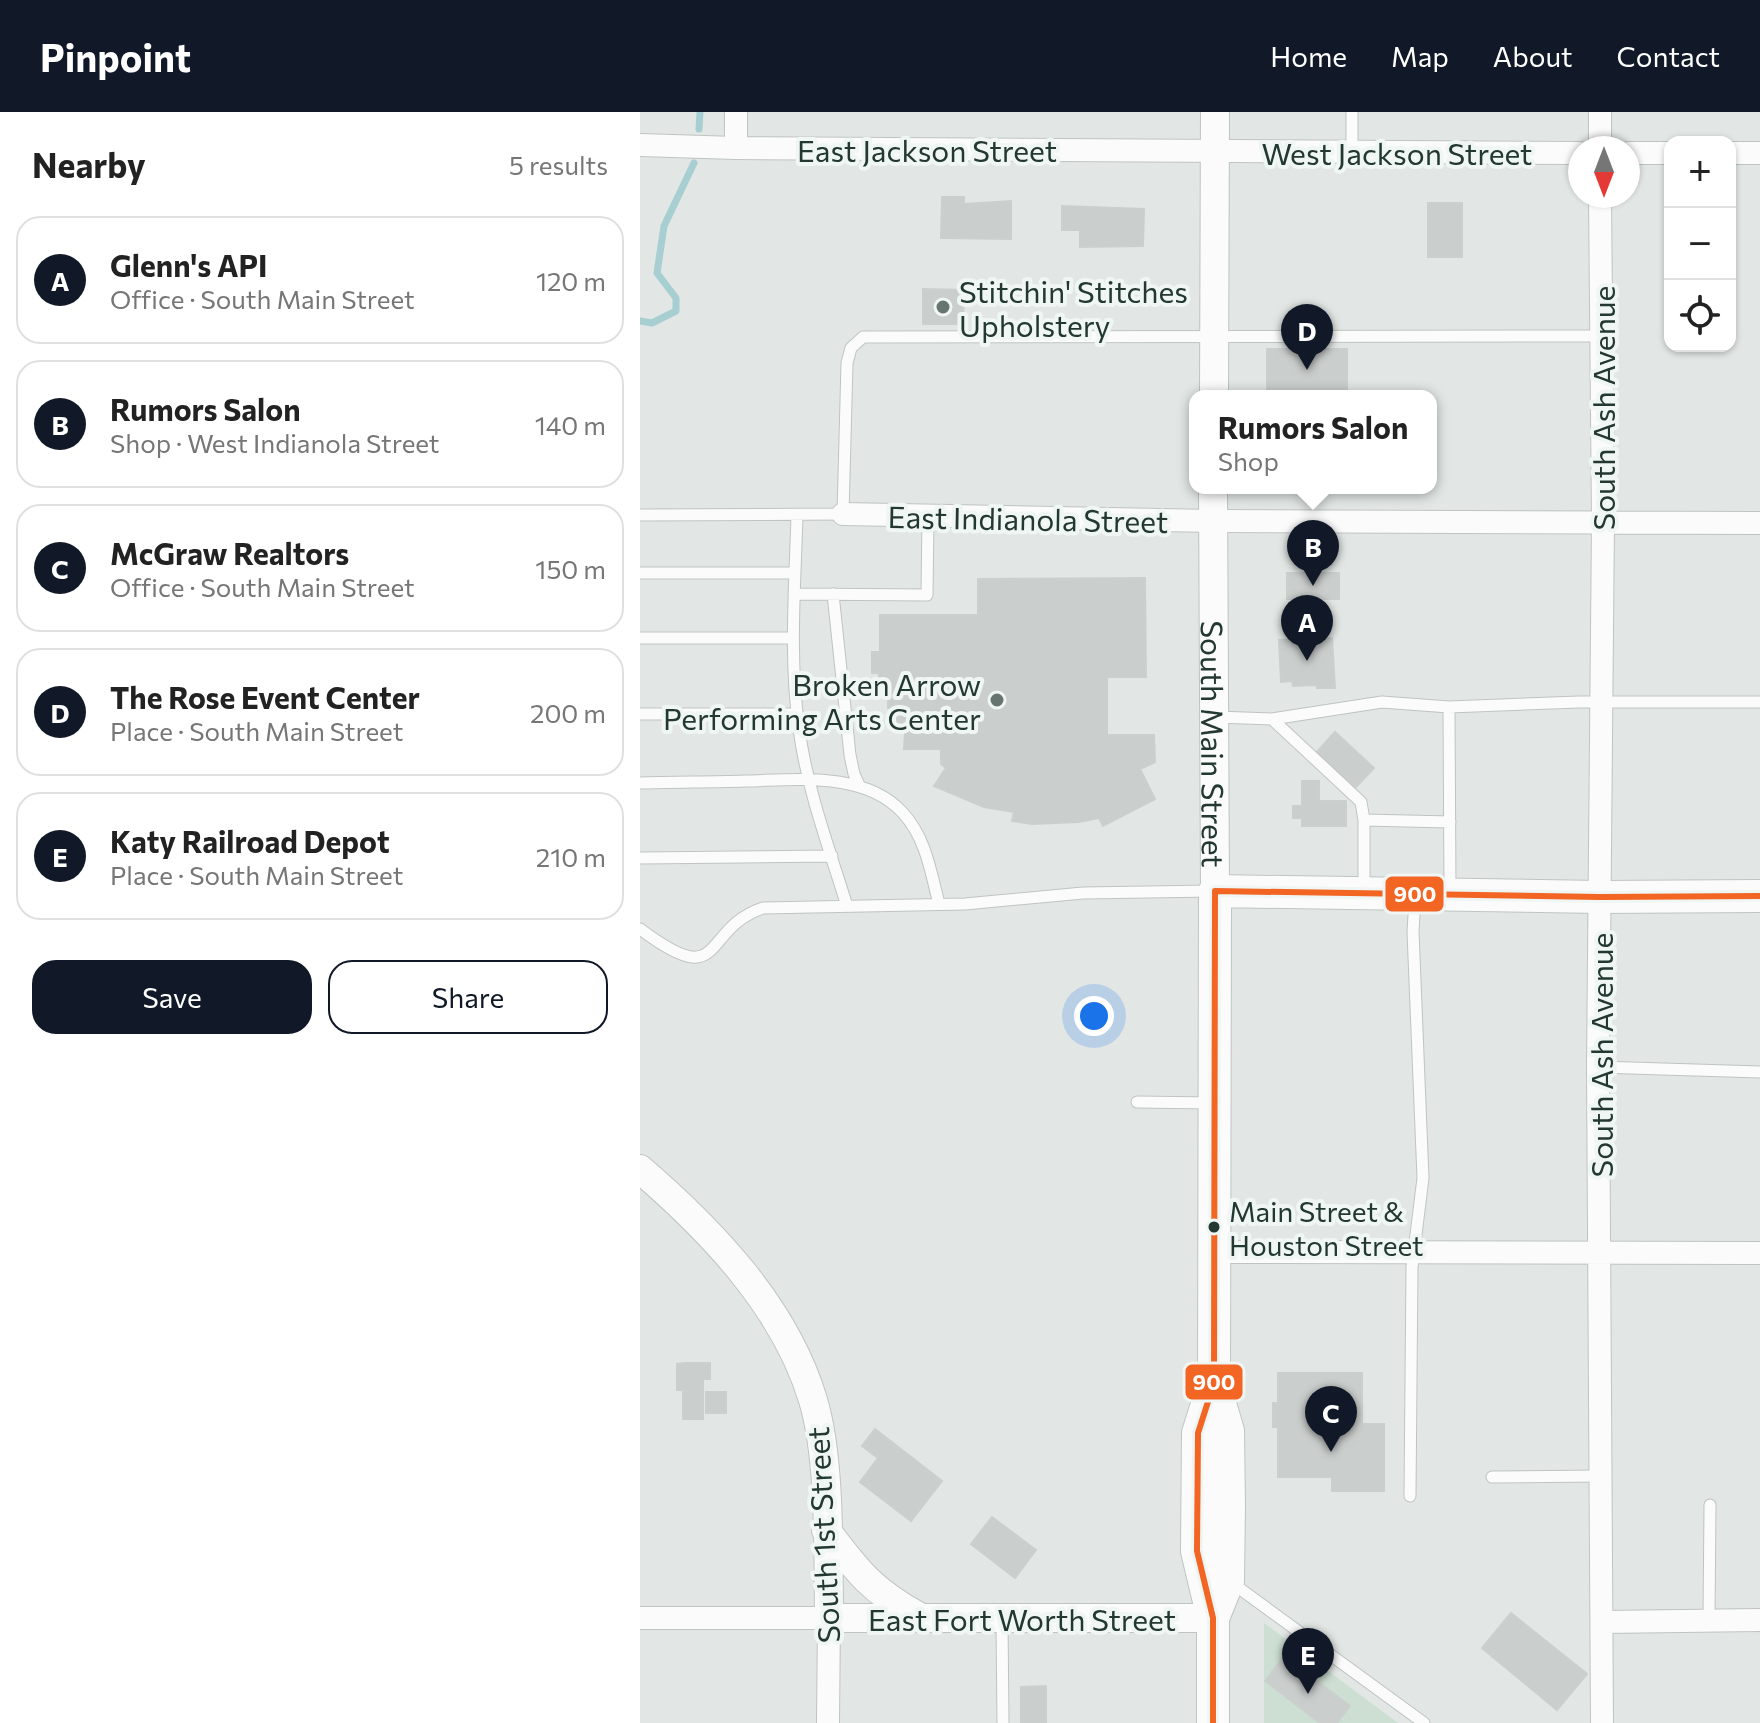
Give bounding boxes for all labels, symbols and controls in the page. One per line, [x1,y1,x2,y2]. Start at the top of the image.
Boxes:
text: Pinpoint [40,33,191,80]
text: Home [1270,39,1347,73]
text: Map [1391,39,1449,73]
text: About [1493,39,1573,73]
text: Contact [1617,39,1720,73]
street label: East Jackson Street [797,131,1057,168]
street label: West Jackson Street [1262,134,1532,171]
north arrow [1568,136,1640,208]
map controls [1664,136,1736,352]
button: + [1664,136,1736,208]
text: Nearby [32,143,146,185]
text: 5 results [509,149,608,180]
button: − [1664,208,1736,280]
text: Glenn's API [110,246,268,283]
text: A [51,265,69,296]
text: 120 m [536,265,606,296]
place label: Stitchin' Stitches Upholstery [959,272,1188,343]
button: locate [1664,280,1736,352]
text: Office · South Main Street [110,283,415,314]
street label: South Ash Avenue [1584,286,1621,530]
marker: Stitchin' Stitches Upholstery [934,298,952,316]
pin: D [1281,304,1333,370]
text: Rumors Salon [110,390,301,427]
popup [1189,390,1437,494]
text: Rumors Salon [1218,408,1408,445]
text: B [51,409,69,440]
text: 140 m [535,409,606,440]
text: Shop · West Indianola Street [110,427,440,458]
text: Shop [1218,445,1279,476]
street label: East Indianola Street [888,497,1168,539]
pin: B [1287,520,1339,586]
text: McGraw Realtors [110,534,349,571]
text: C [51,553,69,584]
text: 150 m [535,553,606,584]
text: Office · South Main Street [110,571,415,602]
pin: A [1281,595,1333,661]
street label: South Main Street [1195,620,1233,868]
place label: Broken Arrow Performing Arts Center [663,665,981,736]
text: The Rose Event Center [110,678,420,715]
marker: Broken Arrow Performing Arts Center [988,691,1006,709]
text: D [50,697,70,728]
text: 200 m [530,697,606,728]
text: Place · South Main Street [110,715,403,746]
text: Katy Railroad Depot [110,822,390,859]
text: E [52,841,68,872]
text: 210 m [536,841,606,872]
text: Place · South Main Street [110,859,403,890]
line badge: 900 [1384,875,1445,913]
text: 900 [1394,880,1436,907]
street label: South Ash Avenue [1582,933,1619,1177]
button: Save [32,960,312,1034]
button: Share [328,960,608,1034]
your location [1074,996,1114,1036]
place label: Main Street & Houston Street [1229,1194,1424,1262]
marker: Main Street & Houston Street [1206,1219,1222,1235]
line badge: 900 [1184,1363,1244,1401]
text: 900 [1193,1368,1235,1395]
pin: C [1305,1386,1357,1452]
street label: South 1st Street [798,1426,846,1644]
street label: East Fort Worth Street [868,1600,1176,1637]
pin: E [1282,1628,1334,1694]

